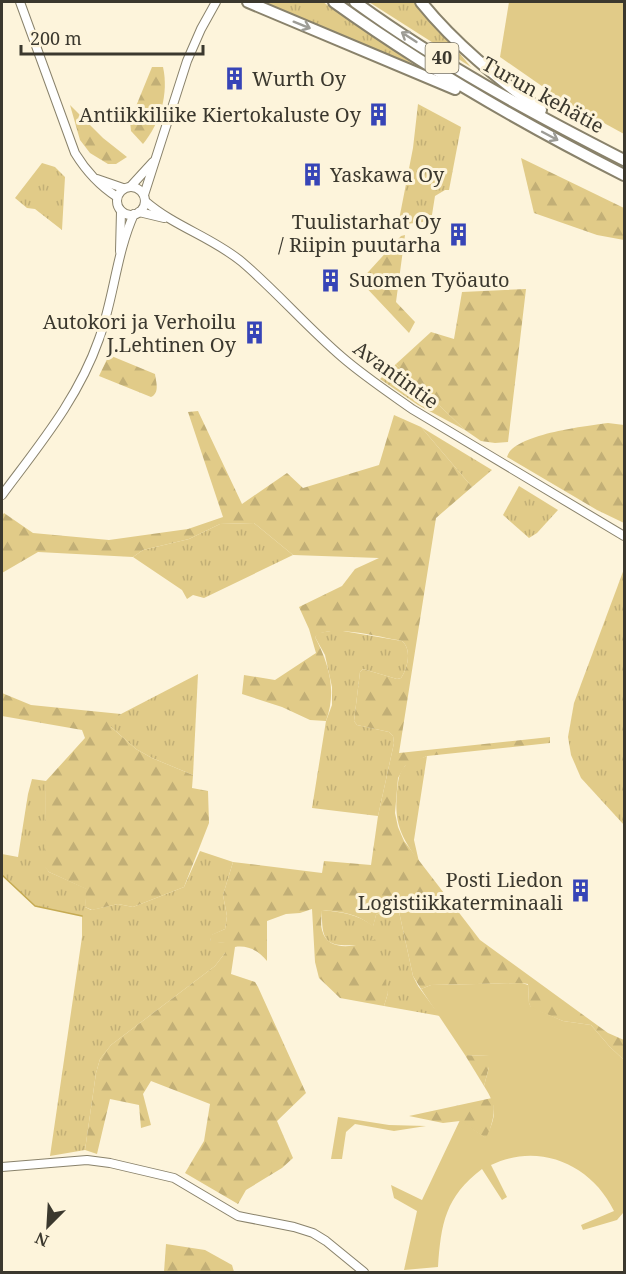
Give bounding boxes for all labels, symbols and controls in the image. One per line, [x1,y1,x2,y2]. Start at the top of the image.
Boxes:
scale bar [21,18,202,56]
one-way arrow [292,20,311,31]
text: 200 m [30,26,82,50]
one-way arrow [401,31,417,43]
road number: 40 [426,43,458,73]
street label: Turun kehätie [478,50,609,139]
place label: Wurth Oy [252,65,347,92]
building icon: Wurth Oy [221,66,247,92]
place label: Antiikkiliike Kiertokaluste Oy [79,101,362,128]
building icon: Antiikkiliike Kiertokaluste Oy [366,102,392,128]
one-way arrow [540,131,558,142]
place label: Yaskawa Oy [329,161,445,188]
building icon: Yaskawa Oy [299,162,325,188]
place label: Tuulistarhat Oy / Riipin puutarha [278,208,442,258]
building icon: Tuulistarhat Oy / Riipin puutarha [446,221,472,247]
place label: Suomen Työauto [349,266,509,293]
building icon: Suomen Työauto [318,267,344,293]
place label: Autokori ja Verhoilu J.Lehtinen Oy [43,308,237,358]
building icon: Autokori ja Verhoilu J.Lehtinen Oy [241,320,267,346]
street label: Avantintie [348,335,444,415]
place label: Posti Liedon Logistiikkaterminaali [358,866,564,916]
building icon: Posti Liedon Logistiikkaterminaali [568,878,594,904]
north arrow [18,1196,78,1256]
text: N [31,1227,52,1252]

